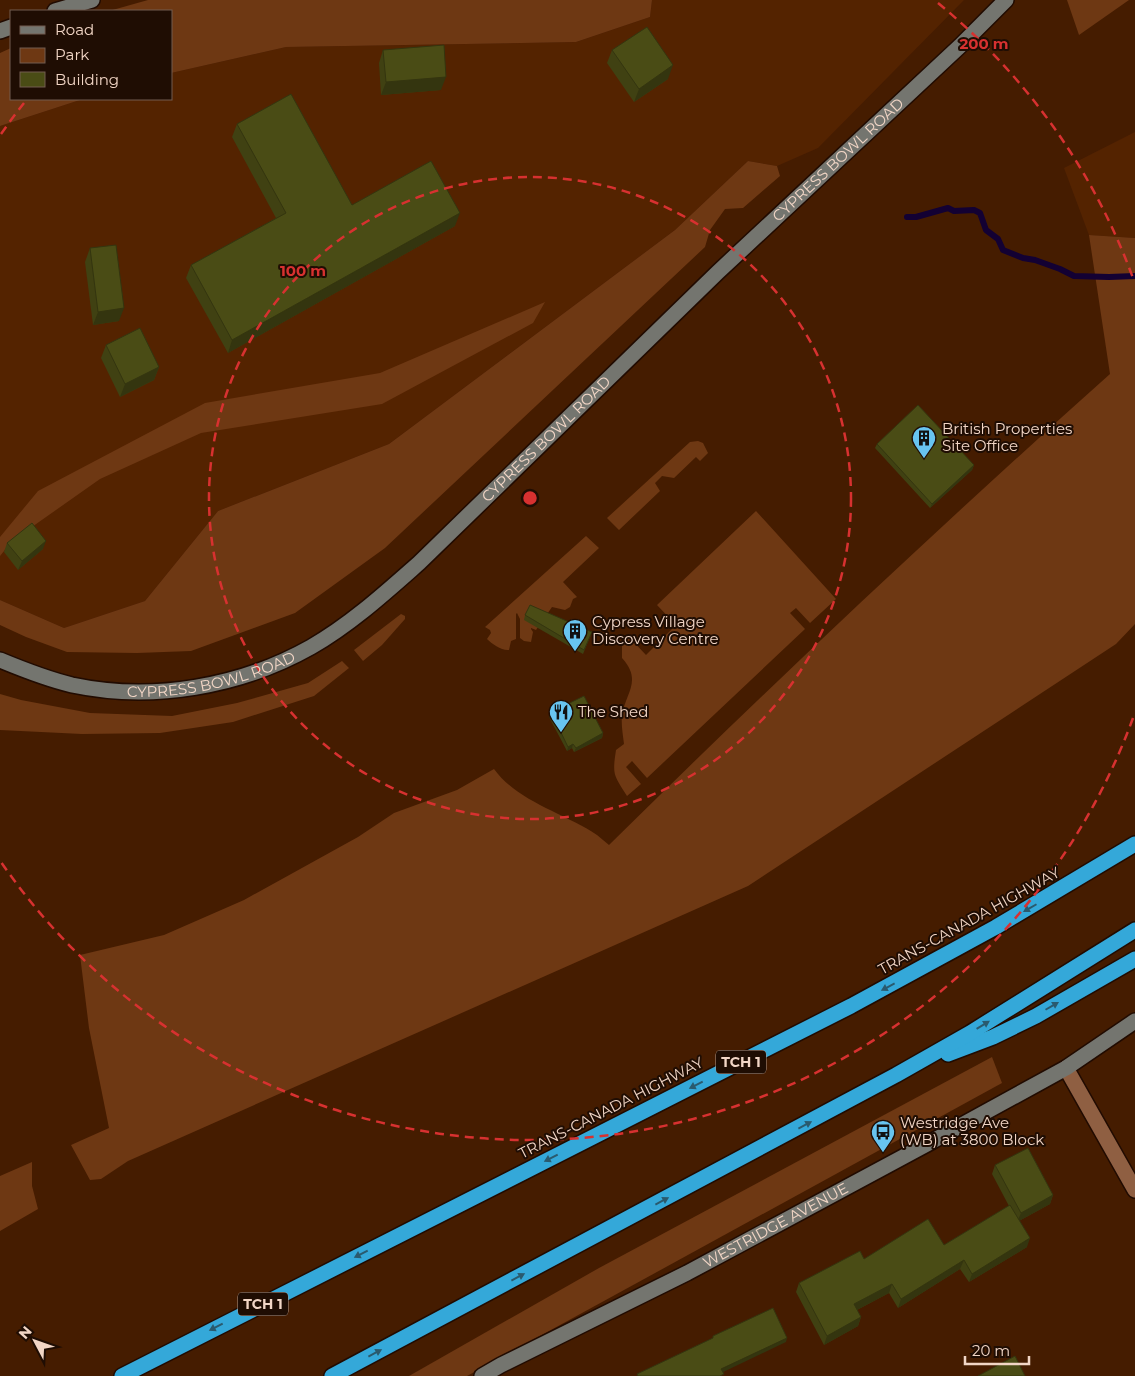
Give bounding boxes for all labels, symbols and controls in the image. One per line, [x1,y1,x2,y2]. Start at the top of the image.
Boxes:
legend [10,10,172,100]
text: Road [55,20,94,39]
text: 200 m [959,34,1009,53]
text: Park [55,45,89,64]
text: Building [55,70,119,89]
street label: CYPRESS BOWL ROAD [768,94,907,225]
text: 100 m [280,261,326,280]
street label: CYPRESS BOWL ROAD [477,372,614,506]
place label: British Properties Site Office [942,419,1072,455]
building icon: British Properties Site Office [911,425,937,459]
centre of rings [521,489,539,507]
place label: Cypress Village Discovery Centre [592,612,719,648]
building icon: Cypress Village Discovery Centre [562,618,588,652]
street label: CYPRESS BOWL ROAD [127,647,298,701]
restaurant icon: The Shed [548,699,574,733]
place label: The Shed [578,702,648,721]
street label: TRANS-CANADA HIGHWAY [875,862,1063,979]
one-way arrow [1023,903,1036,912]
one-way arrow [881,982,894,991]
one-way arrow [1045,1002,1059,1011]
one-way arrow [977,1020,990,1029]
road number: TCH 1 [716,1050,766,1074]
street label: TRANS-CANADA HIGHWAY [515,1052,707,1162]
one-way arrow [689,1081,704,1089]
place label: Westridge Ave (WB) at 3800 Block [900,1113,1044,1149]
bus stop icon: Westridge Ave (WB) at 3800 Block [870,1119,896,1153]
one-way arrow [799,1120,812,1129]
one-way arrow [544,1154,558,1162]
street label: WESTRIDGE AVENUE [699,1178,851,1272]
one-way arrow [655,1197,669,1205]
one-way arrow [354,1250,369,1258]
one-way arrow [511,1273,526,1281]
road number: TCH 1 [238,1292,288,1316]
north arrow [10,1316,60,1366]
text: N [15,1322,36,1343]
one-way arrow [209,1323,224,1331]
scale bar [965,1334,1029,1366]
text: 20 m [972,1341,1010,1360]
one-way arrow [368,1349,382,1357]

